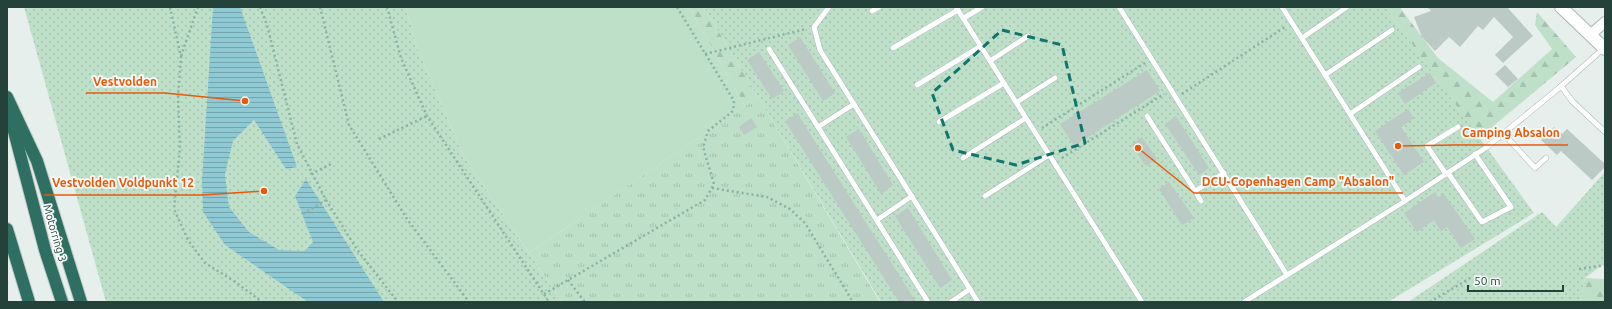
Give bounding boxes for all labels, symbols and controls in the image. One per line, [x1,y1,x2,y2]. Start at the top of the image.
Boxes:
callout: Vestvolden [86,69,165,93]
text: Vestvolden [93,75,157,88]
callout: Camping Absalon [1454,121,1568,145]
text: Camping Absalon [1462,126,1560,139]
callout: DCU-Copenhagen Camp "Absalon" [1194,169,1403,193]
callout: Vestvolden Voldpunkt 12 [44,171,202,195]
text: DCU-Copenhagen Camp "Absalon" [1202,175,1394,188]
text: Vestvolden Voldpunkt 12 [52,176,194,189]
street label: Motorring 3 [41,203,69,263]
scale bar [1468,267,1563,293]
text: 50 m [1474,274,1501,287]

